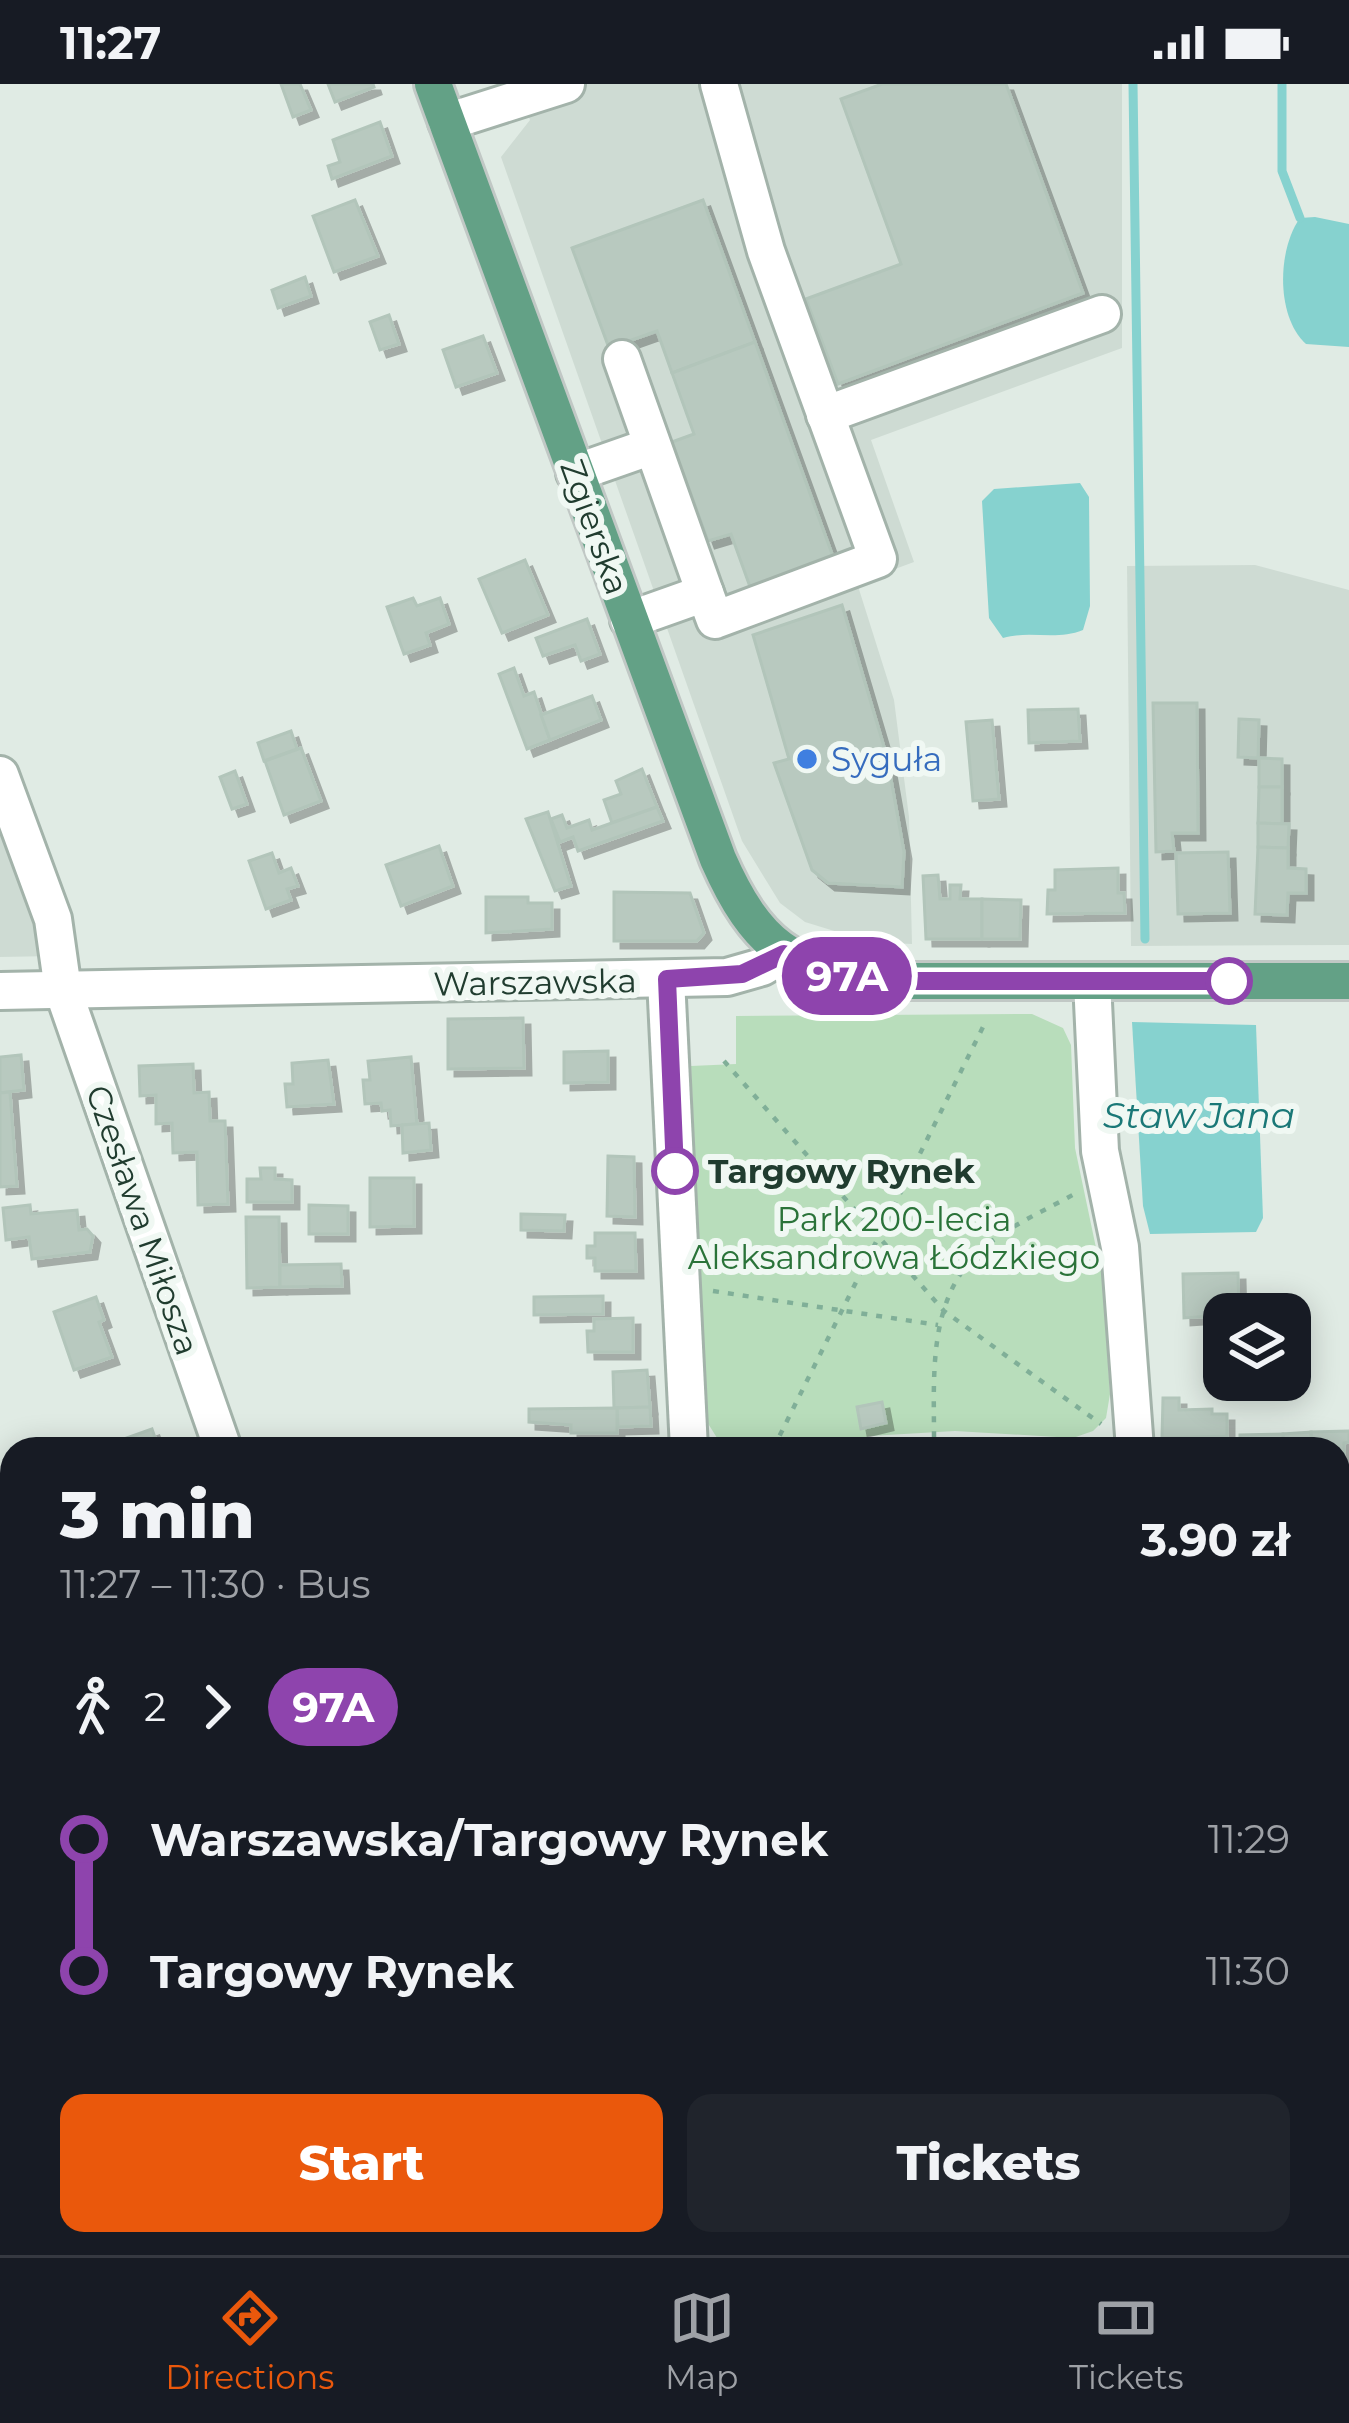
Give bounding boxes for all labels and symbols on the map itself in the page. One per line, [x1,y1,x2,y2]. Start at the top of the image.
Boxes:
street label: Zgierska [552,454,638,600]
place label: Syguła [831,739,942,779]
marker: Syguła [794,746,820,772]
line badge: 97A [778,937,916,1015]
unlabelled marker [1207,959,1251,1003]
street label: Warszawska [433,960,637,1004]
street label: Czesława Miłosza [78,1080,208,1360]
water label: Staw Jana [1103,1093,1295,1137]
marker: Targowy Rynek [653,1149,697,1193]
place label: Targowy Rynek [708,1151,975,1191]
park label: Park 200-lecia Aleksandrowa Łódzkiego [688,1199,1100,1277]

